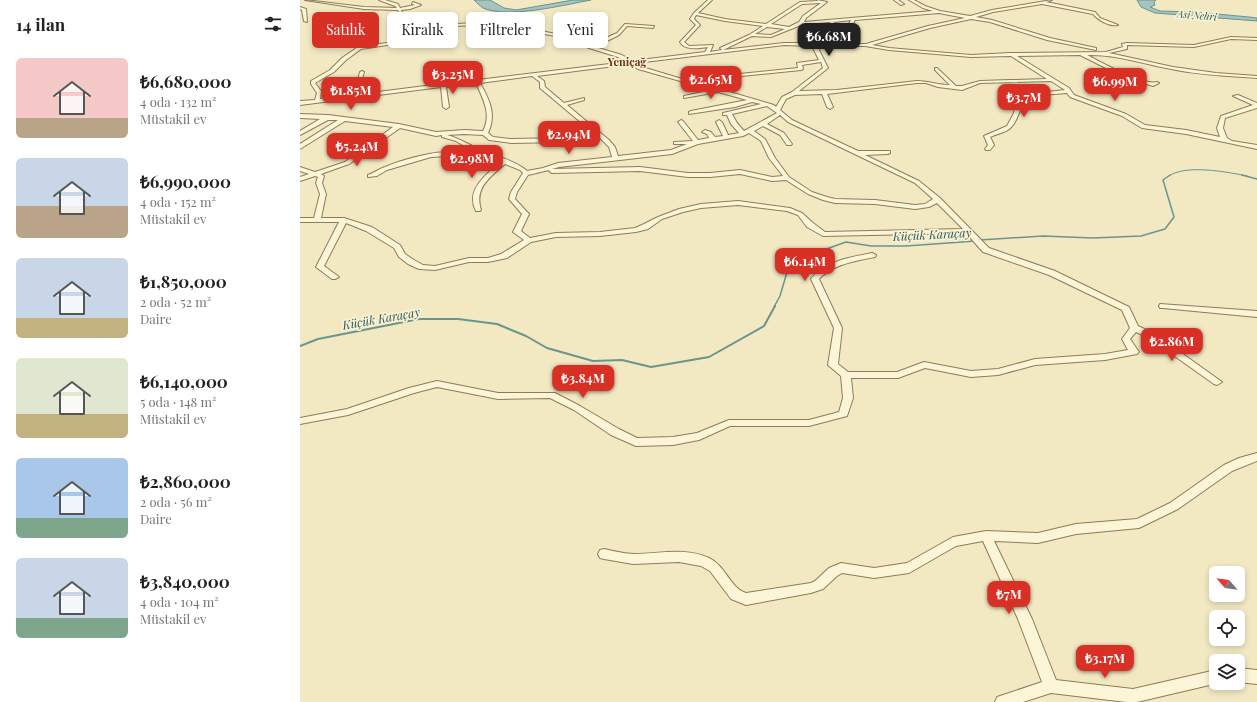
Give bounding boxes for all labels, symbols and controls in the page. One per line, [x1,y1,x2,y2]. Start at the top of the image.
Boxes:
water label: Asi Nehri [1176,6,1218,24]
chip: Satılık [312,12,379,48]
chip: Kiralık [387,12,458,48]
chip: Filtreler [466,12,545,48]
chip: Yeni [553,12,608,48]
text: 14 ilan [16,13,65,35]
icon: filters [262,13,284,35]
pin: ₺6.68M [796,23,862,57]
text: ₺6.68M [807,27,851,44]
district label: Yeniçağ [607,54,647,69]
pin: ₺3.25M [420,61,486,95]
text: ₺3.25M [432,65,474,82]
pin: ₺2.65M [678,66,744,100]
pin: ₺6.99M [1082,68,1148,102]
text: ₺6,680,000 [140,70,231,92]
text: ₺2.65M [689,70,733,87]
text: ₺6.99M [1093,72,1137,89]
icon: home [48,74,96,122]
pin: ₺1.85M [318,77,384,111]
text: ₺1.85M [330,81,372,98]
pin: ₺3.7M [996,84,1052,118]
text: ₺3.7M [1007,88,1042,105]
text: 4 oda · 132 m² [140,93,216,110]
text: Müstakil ev [140,110,206,127]
pin: ₺2.94M [536,121,602,155]
text: ₺2.94M [547,125,591,142]
pin: ₺5.24M [324,133,390,167]
text: ₺5.24M [336,137,378,154]
pin: ₺2.98M [439,145,505,179]
text: ₺2.98M [450,149,494,166]
text: ₺6,990,000 [140,170,231,192]
icon: home [48,174,96,222]
text: 4 oda · 152 m² [140,193,216,210]
text: Müstakil ev [140,210,206,227]
water label: Küçük Karaçay [891,224,972,244]
pin: ₺6.14M [772,248,838,282]
text: ₺6.14M [784,252,826,269]
text: ₺1,850,000 [140,270,227,292]
icon: home [48,274,96,322]
text: 2 oda · 52 m² [140,293,211,310]
water label: Küçük Karaçay [340,303,421,333]
text: Daire [140,310,172,327]
pin: ₺2.86M [1139,328,1205,362]
text: ₺2.86M [1150,332,1194,349]
pin: ₺3.84M [550,365,616,399]
text: ₺3.84M [561,369,605,386]
text: ₺6,140,000 [140,370,228,392]
icon: home [48,374,96,422]
text: 5 oda · 148 m² [140,393,217,410]
text: Müstakil ev [140,410,206,427]
text: ₺2,860,000 [140,470,231,492]
icon: home [48,474,96,522]
text: 2 oda · 56 m² [140,493,212,510]
text: Daire [140,510,172,527]
north arrow [1209,566,1245,602]
map controls [1209,566,1245,690]
text: ₺3,840,000 [140,570,230,592]
icon: home [48,574,96,622]
pin: ₺7M [990,581,1028,615]
text: ₺7M [996,585,1022,602]
text: 4 oda · 104 m² [140,593,219,610]
text: Müstakil ev [140,610,206,627]
button: locate [1209,610,1245,646]
pin: ₺3.17M [1072,645,1138,679]
text: ₺3.17M [1085,649,1125,666]
button: layers [1209,654,1245,690]

